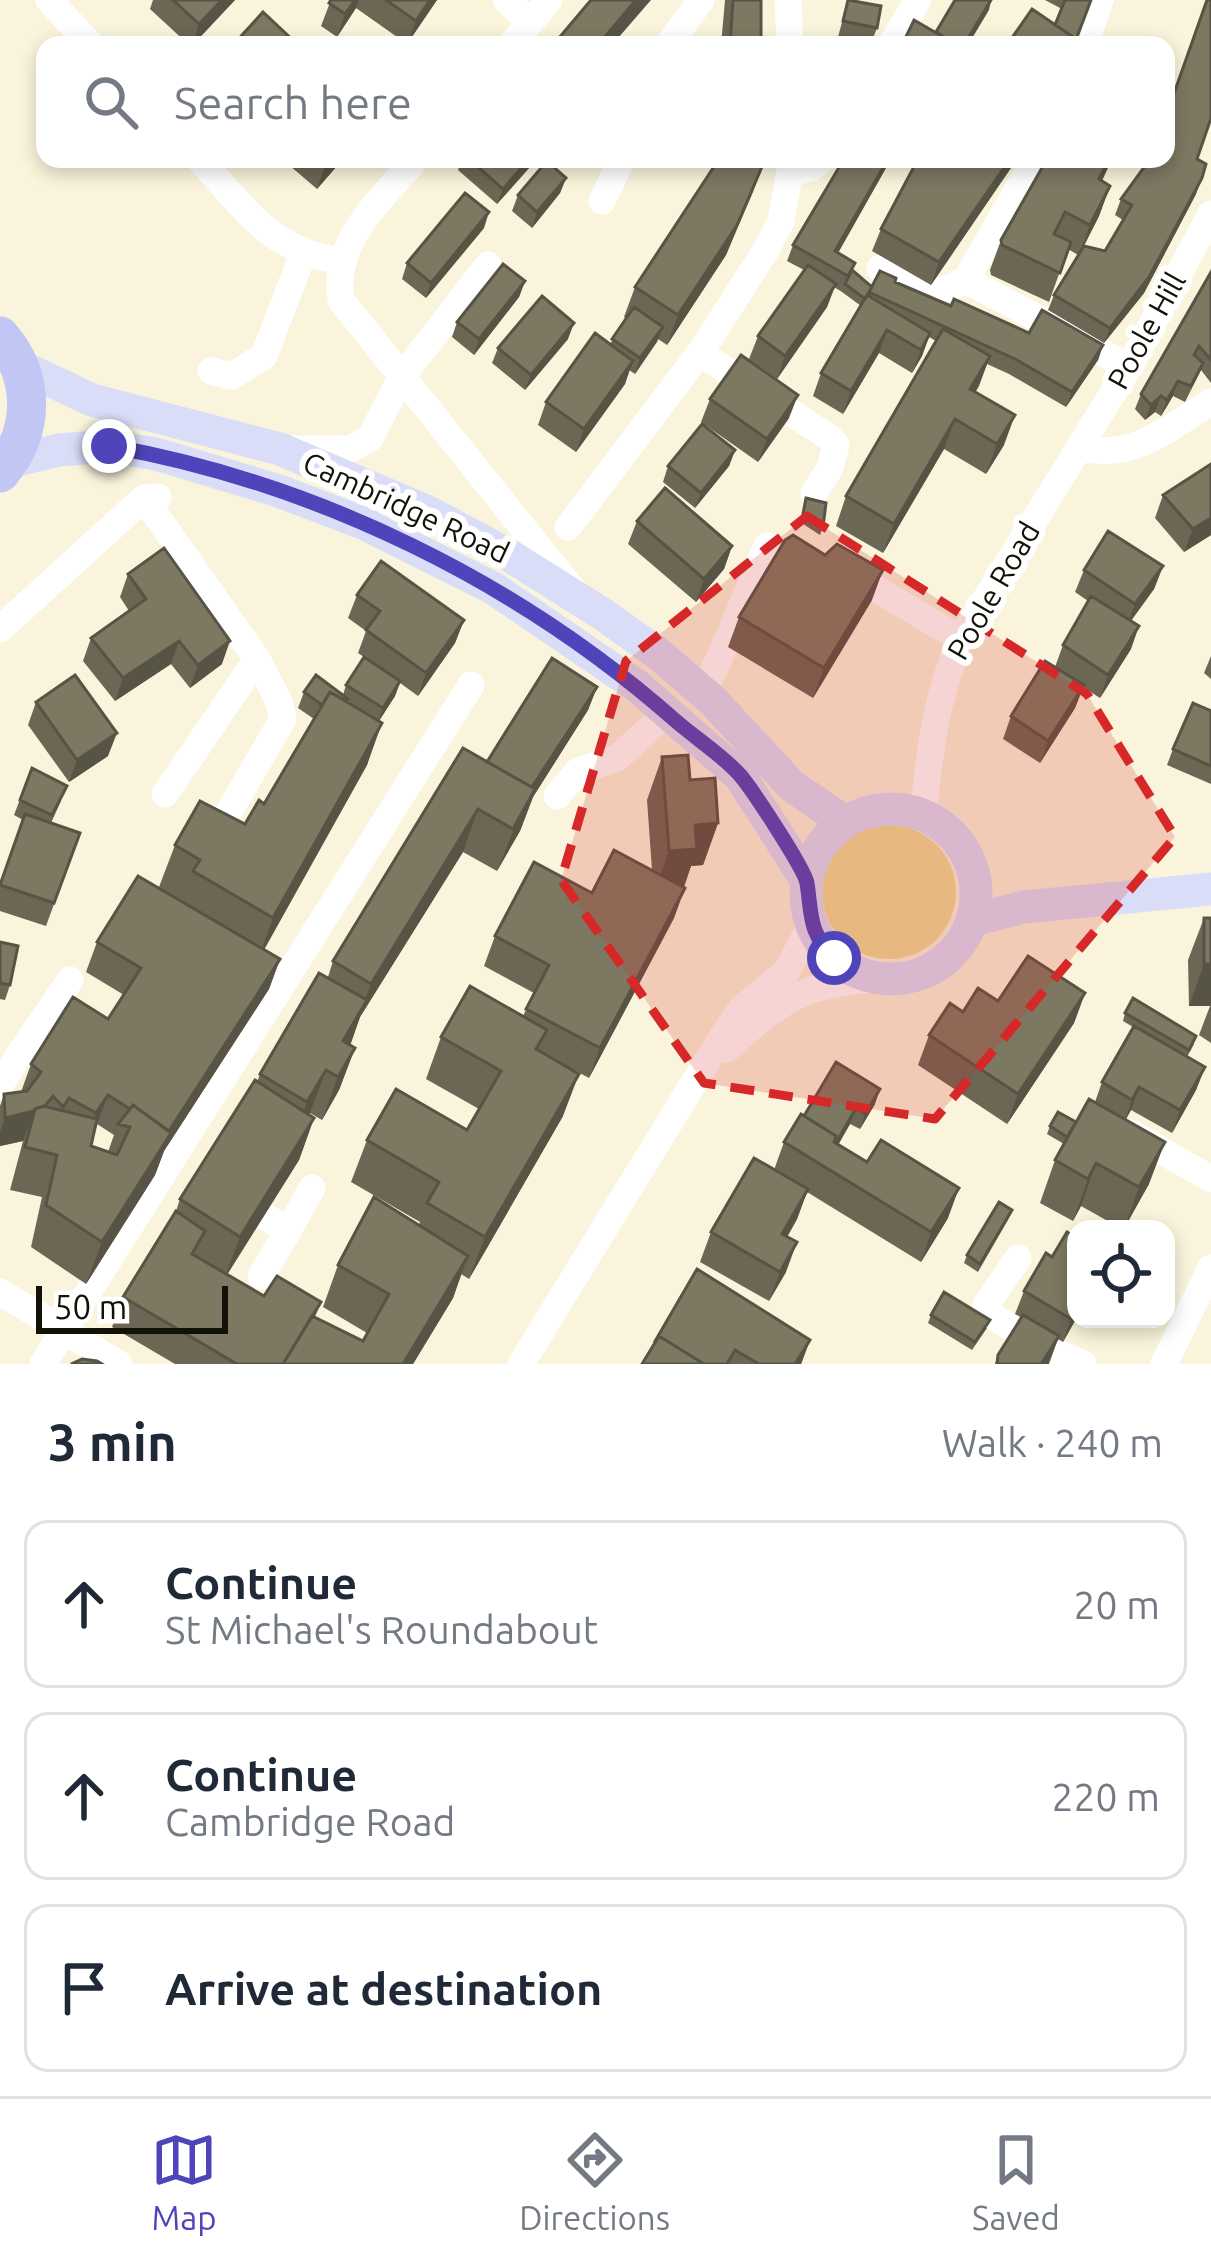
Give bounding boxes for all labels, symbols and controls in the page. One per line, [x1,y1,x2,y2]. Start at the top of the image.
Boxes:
search box [36,36,1175,168]
icon: search [78,69,144,135]
text: Search here [174,77,412,128]
street label: Poole Hill [1100,266,1192,395]
route end [82,419,136,473]
street label: Cambridge Road [298,444,515,570]
street label: Poole Road [940,516,1046,665]
route start [807,931,861,985]
map controls [1067,1220,1175,1328]
button: locate [1067,1220,1175,1328]
scale bar [36,1280,228,1333]
text: 50 m [54,1288,127,1325]
text: 3 min [48,1413,177,1471]
text: Walk · 240 m [942,1421,1163,1464]
text: Continue [165,1557,357,1608]
icon: ahead [51,1571,117,1637]
text: 20 m [1073,1583,1160,1626]
text: St Michael's Roundabout [165,1608,598,1651]
text: Continue [165,1749,357,1800]
icon: ahead [51,1763,117,1829]
text: 220 m [1051,1775,1160,1818]
text: Cambridge Road [165,1800,455,1843]
icon: arrive [51,1955,117,2021]
text: Arrive at destination [165,1963,602,2014]
tab: Map [151,2127,217,2236]
tab: Directions [519,2127,670,2236]
tab: Saved [972,2127,1060,2236]

